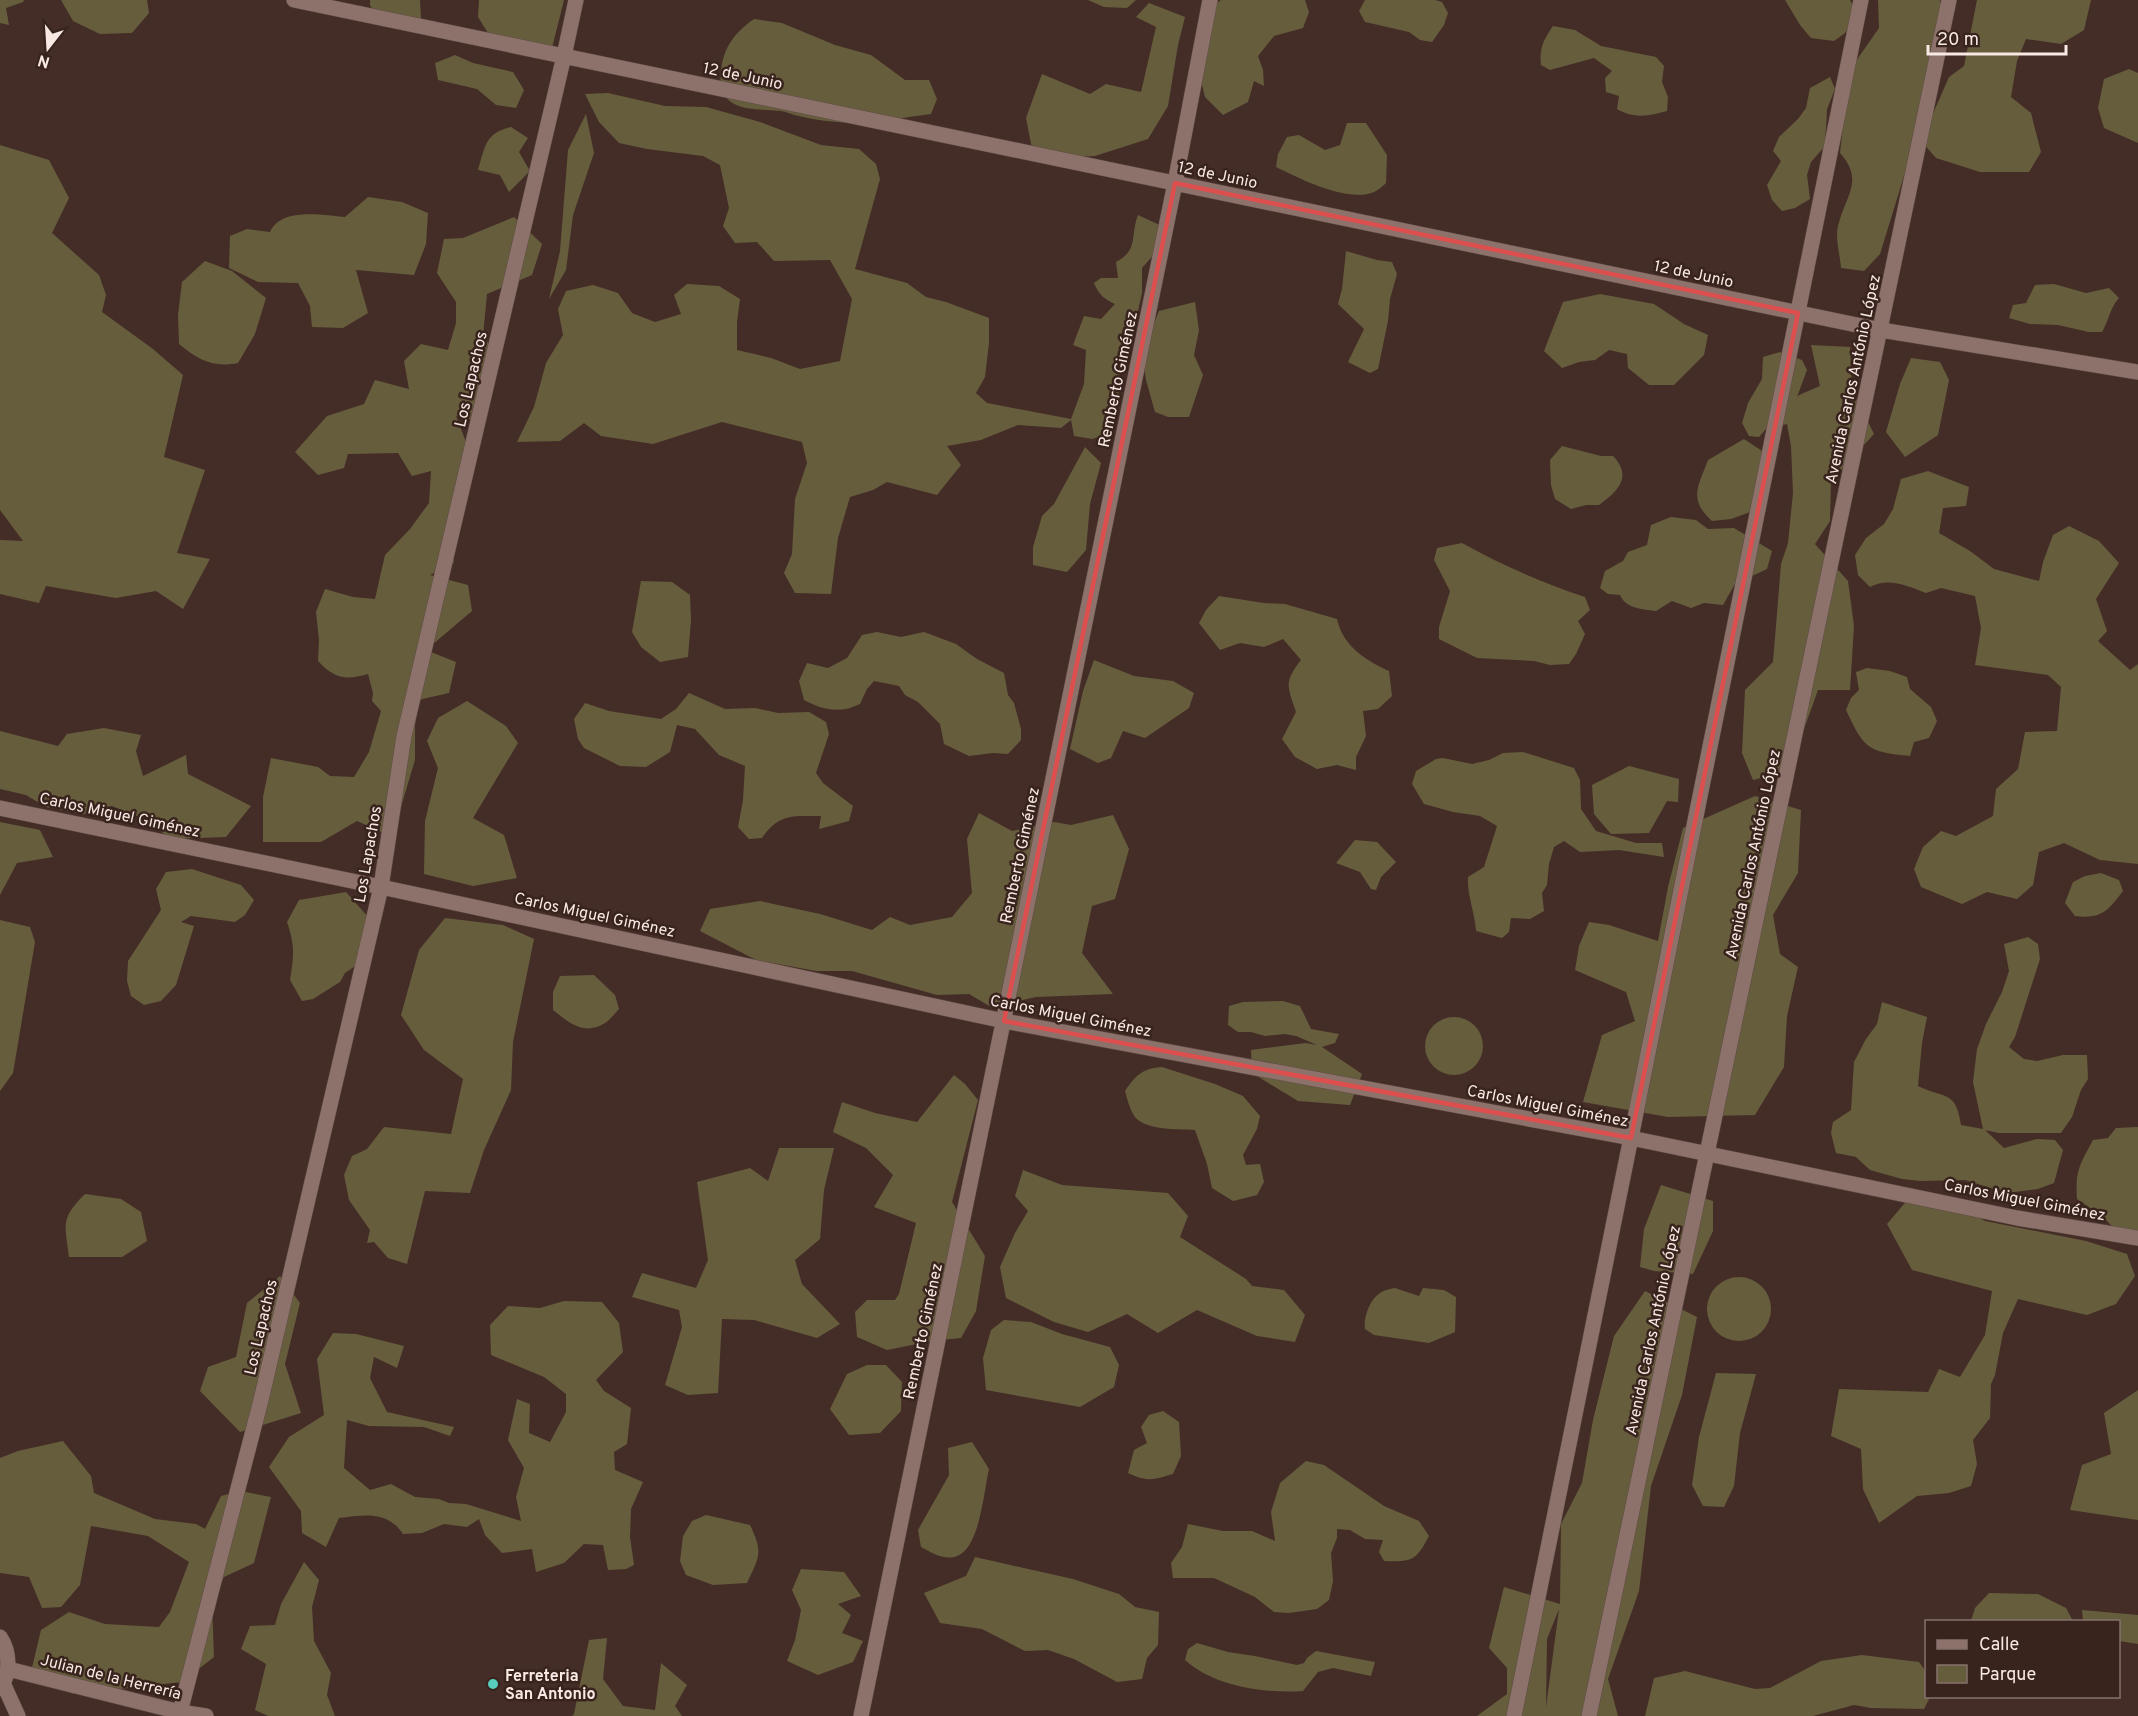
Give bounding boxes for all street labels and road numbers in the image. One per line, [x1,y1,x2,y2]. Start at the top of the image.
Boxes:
street label: 12 de Junio [701,59,784,95]
street label: 12 de Junio [1176,158,1259,194]
street label: 12 de Junio [1652,257,1735,293]
street label: Avenida Carlos António López [1822,273,1886,486]
street label: Remberto Giménez [1095,309,1143,449]
street label: Los Lapachos [451,329,493,429]
street label: Avenida Carlos António López [1722,748,1786,961]
street label: Remberto Giménez [997,785,1045,925]
street label: Carlos Miguel Giménez [37,789,202,843]
street label: Los Lapachos [351,804,387,904]
street label: Carlos Miguel Giménez [512,889,677,943]
street label: Carlos Miguel Giménez [988,991,1153,1042]
street label: Carlos Miguel Giménez [1465,1081,1630,1132]
street label: Carlos Miguel Giménez [1942,1175,2107,1226]
street label: Avenida Carlos António López [1622,1224,1686,1437]
street label: Remberto Giménez [900,1261,948,1401]
street label: Los Lapachos [241,1277,283,1377]
street label: Julian de la Herrería [38,1651,183,1705]

